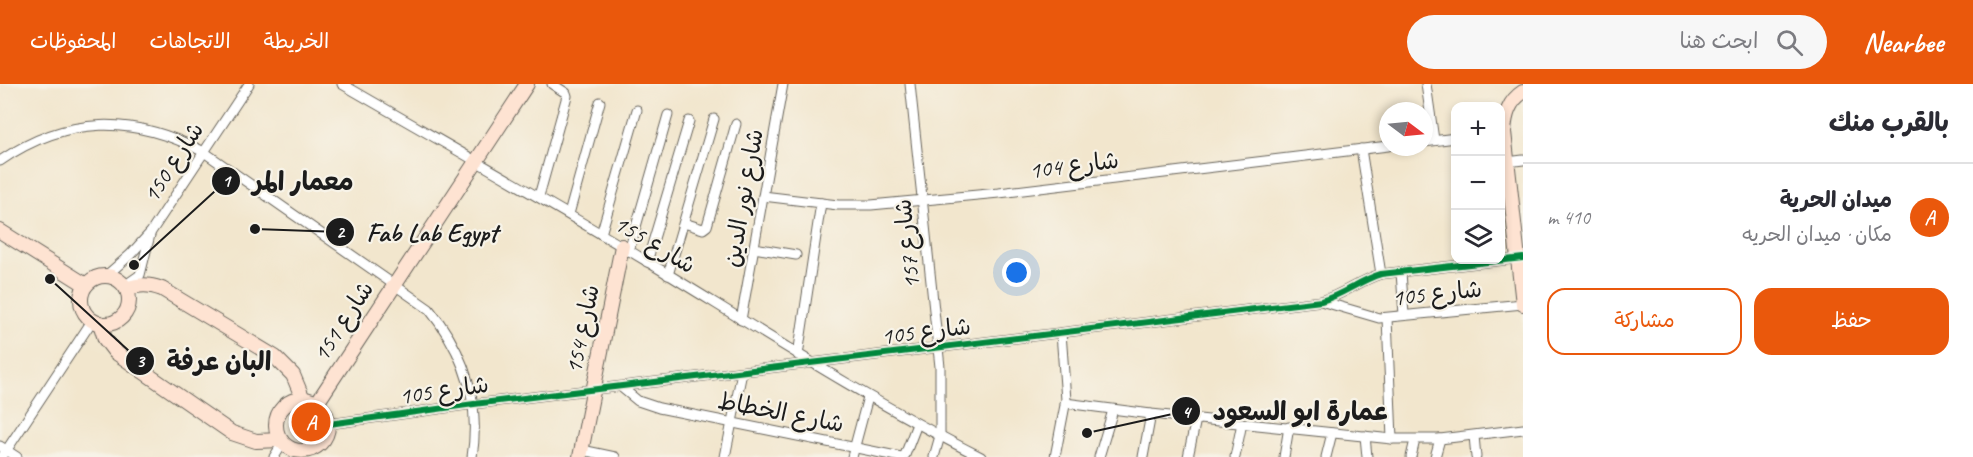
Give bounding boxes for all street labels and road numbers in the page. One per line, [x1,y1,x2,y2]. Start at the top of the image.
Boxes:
street label: شارع 150 [136,116,212,209]
street label: شارع نور الدين [716,126,772,270]
street label: شارع 104 [1027,145,1121,187]
street label: شارع 157 [887,197,929,290]
street label: شارع 155 [608,208,701,282]
street label: شارع 105 [1391,273,1484,315]
street label: شارع 151 [306,275,382,368]
street label: شارع 154 [558,282,608,377]
street label: شارع 105 [879,311,973,353]
street label: شارع 105 [397,369,491,413]
street label: شارع الخطاط [715,385,847,441]

